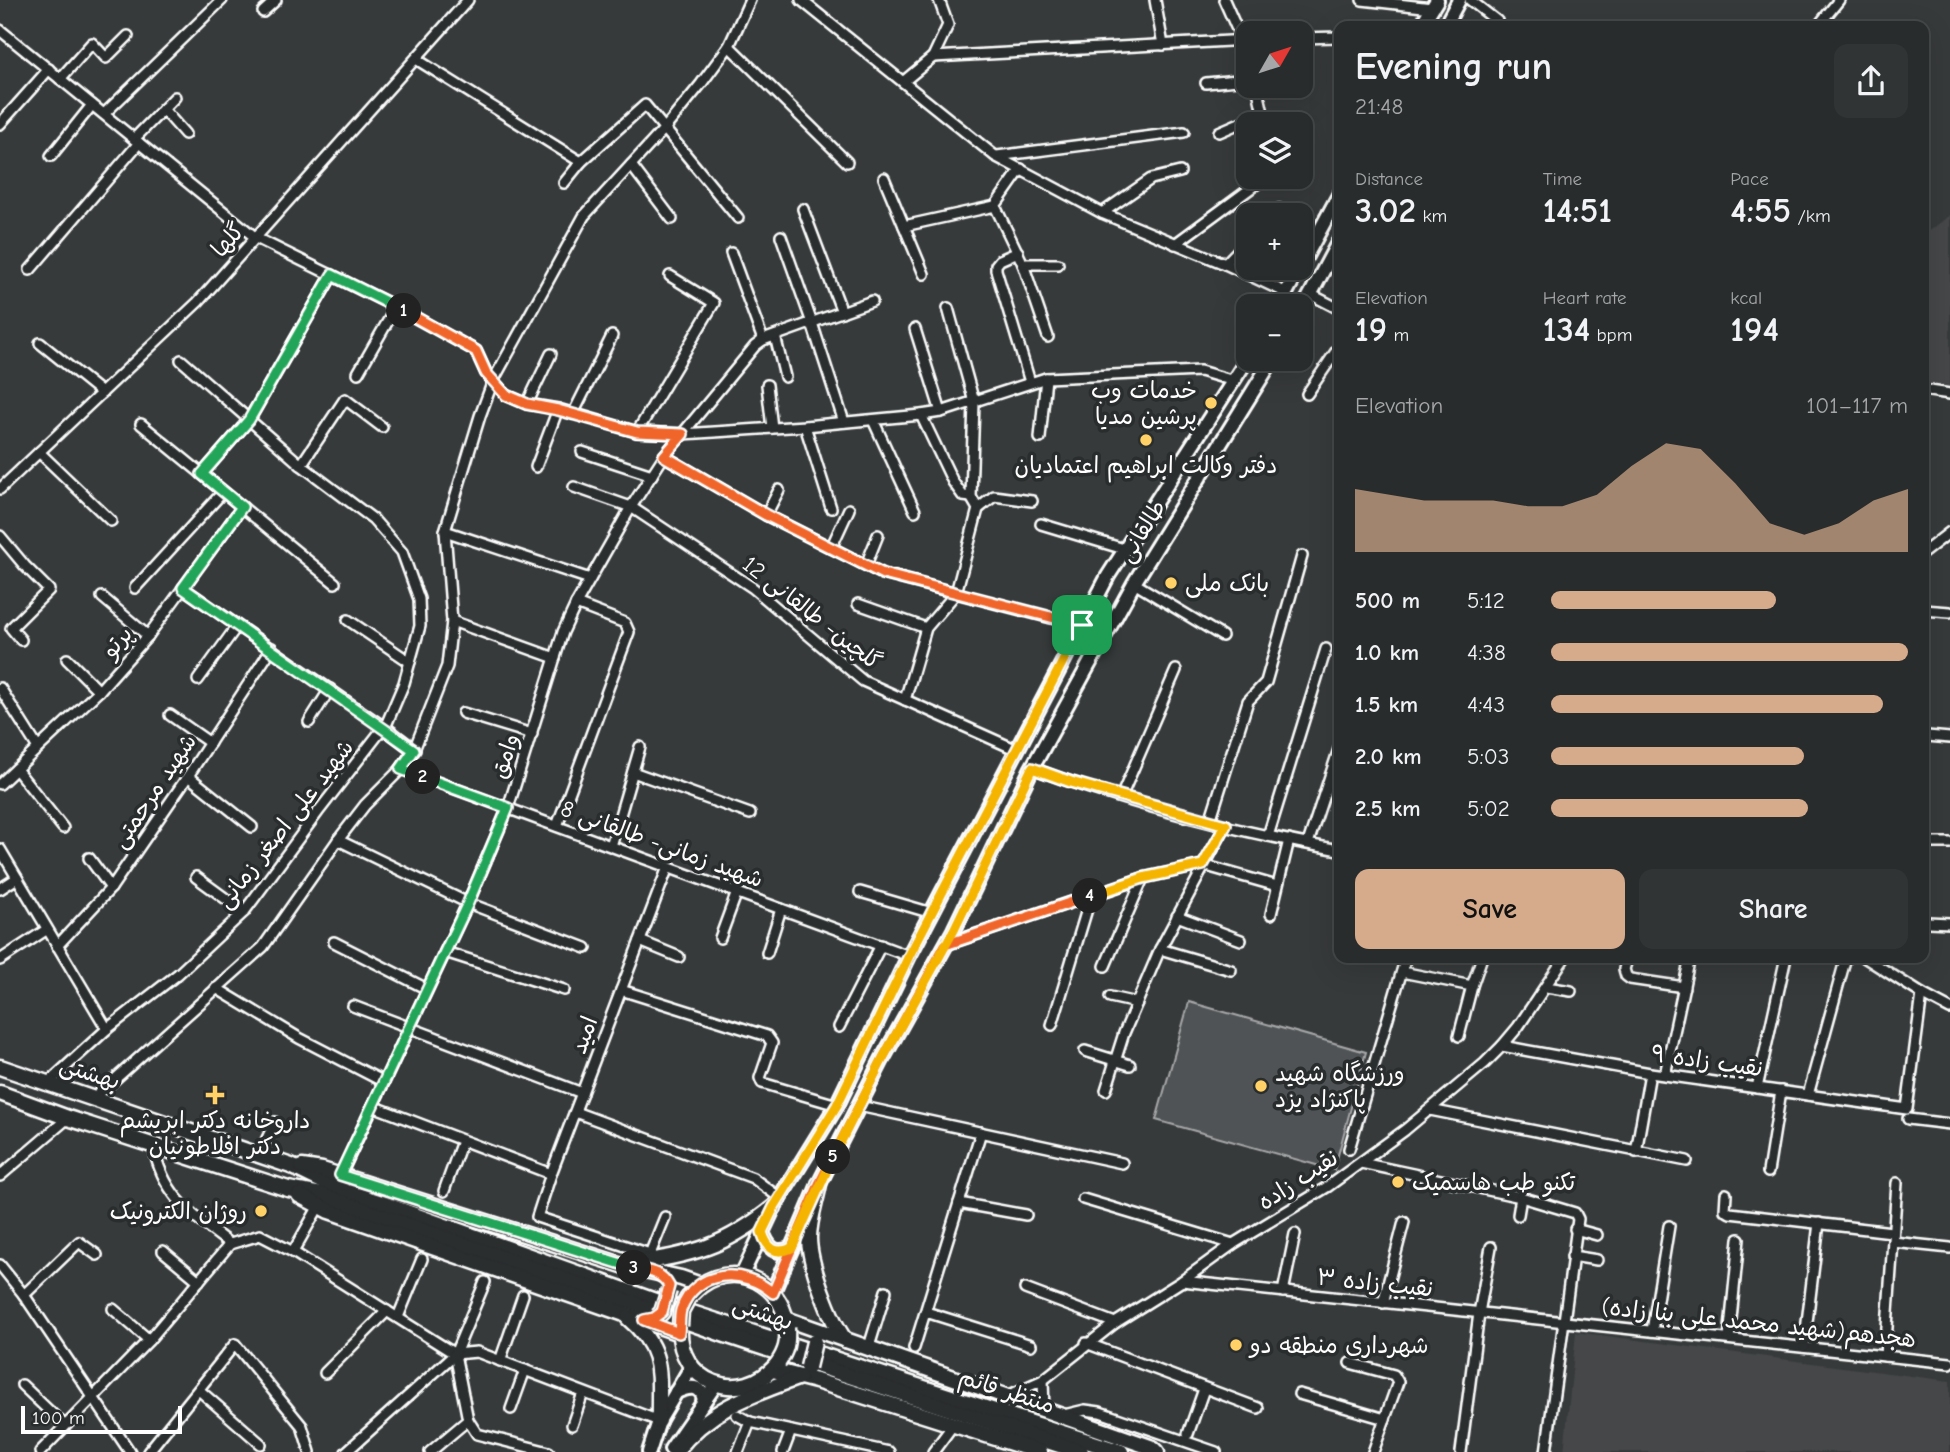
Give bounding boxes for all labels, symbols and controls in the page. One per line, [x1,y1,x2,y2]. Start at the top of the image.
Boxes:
north arrow [1236,21,1312,98]
map controls [1236,21,1313,371]
button: share [1834,44,1908,118]
text: Evening run [1355,45,1552,89]
text: 21:48 [1355,93,1403,120]
button: layers [1236,112,1313,189]
text: Distance [1355,168,1423,190]
text: Time [1543,168,1582,190]
text: Pace [1730,168,1769,190]
text: 3.02 [1355,190,1416,231]
text: 14:51 [1543,190,1612,231]
text: 4:55 [1730,190,1791,231]
button: + [1236,203,1313,280]
text: km [1416,205,1447,227]
text: /km [1791,205,1831,227]
street label: گلها [206,217,250,263]
text: Elevation [1355,287,1428,309]
text: Heart rate [1543,287,1626,309]
text: kcal [1730,287,1762,309]
pin: 1 [386,294,422,328]
button: − [1236,294,1313,371]
text: 1 [400,299,407,321]
text: 19 [1355,309,1387,350]
text: 134 [1543,309,1590,350]
text: 194 [1730,309,1779,350]
text: m [1387,324,1409,346]
text: bpm [1590,324,1632,346]
place label: خدمات وب پرشین مدیا [1091,377,1197,431]
text: Elevation [1355,392,1443,419]
text: 101–117 m [1806,392,1908,419]
marker: خدمات وب پرشین مدیا [1203,395,1219,411]
marker: دفتر وکالت ابراهیم اعتمادیان [1138,432,1154,448]
place label: دفتر وکالت ابراهیم اعتمادیان [1015,452,1277,483]
street label: طالقانی [1112,495,1172,568]
street label: گلچین- طالقانی 12 [737,550,887,676]
place label: بانک ملی [1185,570,1269,598]
marker: بانک ملی [1163,575,1179,591]
text: 500 m [1355,587,1420,614]
text: 5:12 [1467,587,1505,614]
pin [1052,595,1112,655]
icon: arrive [1063,606,1101,644]
street label: پرتو [95,621,139,665]
text: 1.0 km [1355,639,1419,666]
text: 4:38 [1467,639,1506,666]
text: 1.5 km [1355,691,1418,718]
text: 4:43 [1467,691,1505,718]
street label: شهید مرحمتی [106,729,203,854]
street label: وامق [485,730,525,782]
street label: شهید علی اصغر زمانی [211,734,360,914]
text: 2.0 km [1355,743,1421,770]
text: 5:03 [1467,743,1509,770]
pin: 2 [406,760,440,794]
text: 2 [418,765,427,787]
street label: شهید زمانی- طالقانی 8 [557,795,767,894]
text: 2.5 km [1355,795,1421,822]
text: 5:02 [1467,795,1510,822]
button: Save [1355,869,1625,949]
button: Share [1639,869,1908,949]
pin: 4 [1072,878,1108,914]
text: 4 [1085,884,1094,906]
street label: امید [565,1013,603,1057]
street label: نقیب زاده ۹ [1649,1040,1765,1082]
street label: بهشتی [56,1051,124,1096]
place label: ورزشگاه شهید پاکنژاد یزد [1275,1060,1405,1114]
marker: ورزشگاه شهید پاکنژاد یزد [1253,1078,1269,1094]
marker: داروخانه دکتر ابریشم دکتر افلاطونیان [207,1087,223,1103]
place label: داروخانه دکتر ابریشم دکتر افلاطونیان [120,1107,310,1160]
pin: 5 [816,1140,850,1174]
street label: نقیب زاده [1253,1144,1343,1216]
text: 5 [827,1145,838,1167]
place label: تکنو طب هاسمیک [1412,1169,1576,1197]
marker: تکنو طب هاسمیک [1390,1174,1406,1190]
place label: روژان الکترونیک [110,1198,247,1226]
marker: روژان الکترونیک [253,1203,269,1219]
pin: 3 [616,1250,652,1286]
text: 3 [629,1256,638,1278]
street label: نقیب زاده ۳ [1316,1263,1434,1303]
street label: بهشتی [729,1290,797,1337]
street label: هجدهم(شهید محمد علی بنا زاده) [1600,1293,1918,1357]
place label: شهرداری منطقه دو [1248,1332,1429,1359]
marker: شهرداری منطقه دو [1228,1337,1244,1353]
street label: منتظر قائم [955,1363,1058,1423]
scale bar [21,1403,182,1435]
text: 100 m [32,1407,85,1429]

